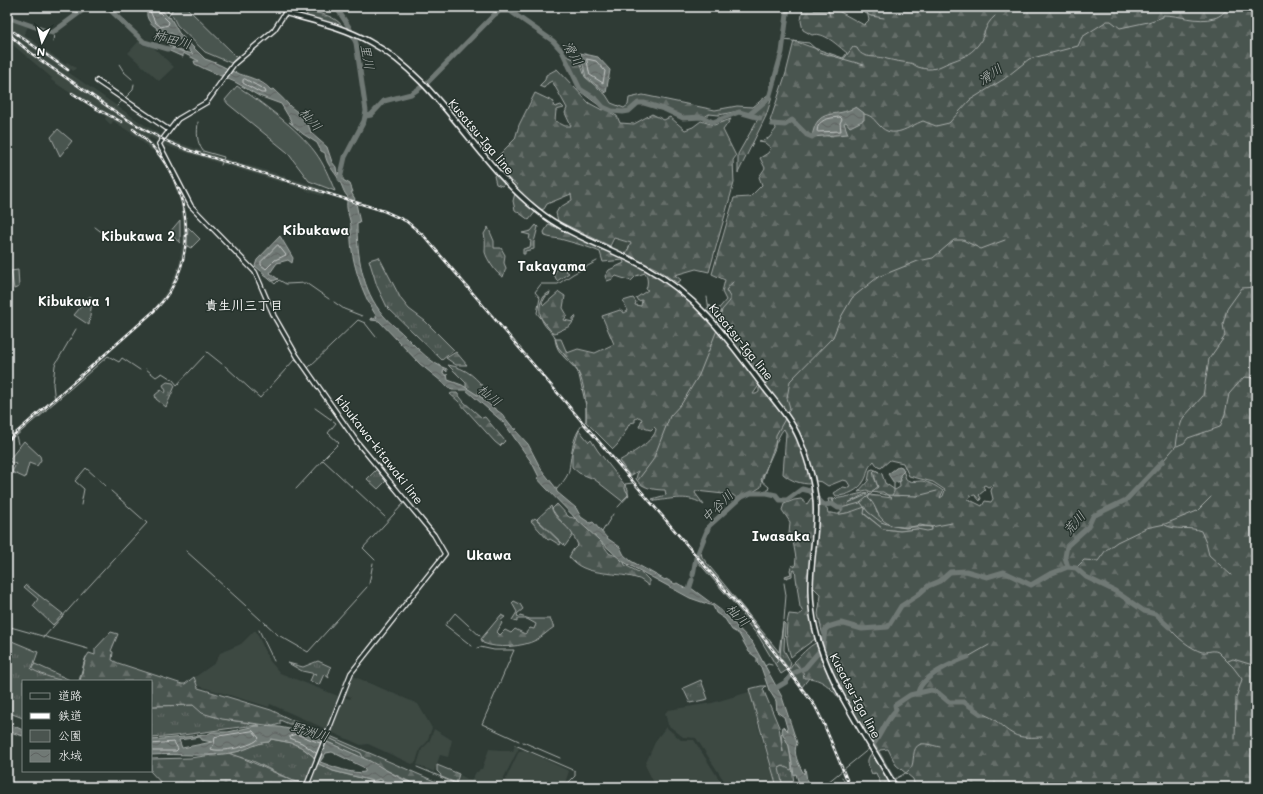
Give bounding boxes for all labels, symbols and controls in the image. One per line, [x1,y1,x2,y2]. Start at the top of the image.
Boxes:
north arrow [22,22,62,62]
water label: 柿田川 [151,25,193,52]
water label: 滑川 [560,37,587,68]
water label: 里川 [358,43,379,71]
text: N [36,45,46,60]
water label: 滑川 [974,59,1005,88]
street label: Kusatsu-Iga line [445,95,518,178]
water label: 杣川 [297,103,326,134]
district label: Kibukawa [283,220,350,239]
district label: Kibukawa 2 [101,227,175,244]
district label: Takayama [518,256,587,275]
district label: Kibukawa 1 [38,292,110,309]
district label: 貴生川三丁目 [205,296,283,313]
street label: Kusatsu-Iga line [706,300,778,383]
water label: 杣川 [475,380,506,409]
street label: kibukawa-kitawaki line [332,392,427,507]
water label: 中谷川 [697,486,736,525]
water label: 荒川 [1059,507,1089,538]
district label: Iwasaka [752,526,811,545]
district label: Ukawa [466,545,512,564]
water label: 杣川 [723,599,754,630]
street label: Kusatsu-Iga line [827,650,885,741]
legend [22,680,152,772]
text: 道路 [58,687,82,703]
text: 鉄道 [58,707,82,723]
water label: 野洲川 [289,717,331,744]
text: 公園 [58,727,82,743]
text: 水域 [58,747,82,763]

